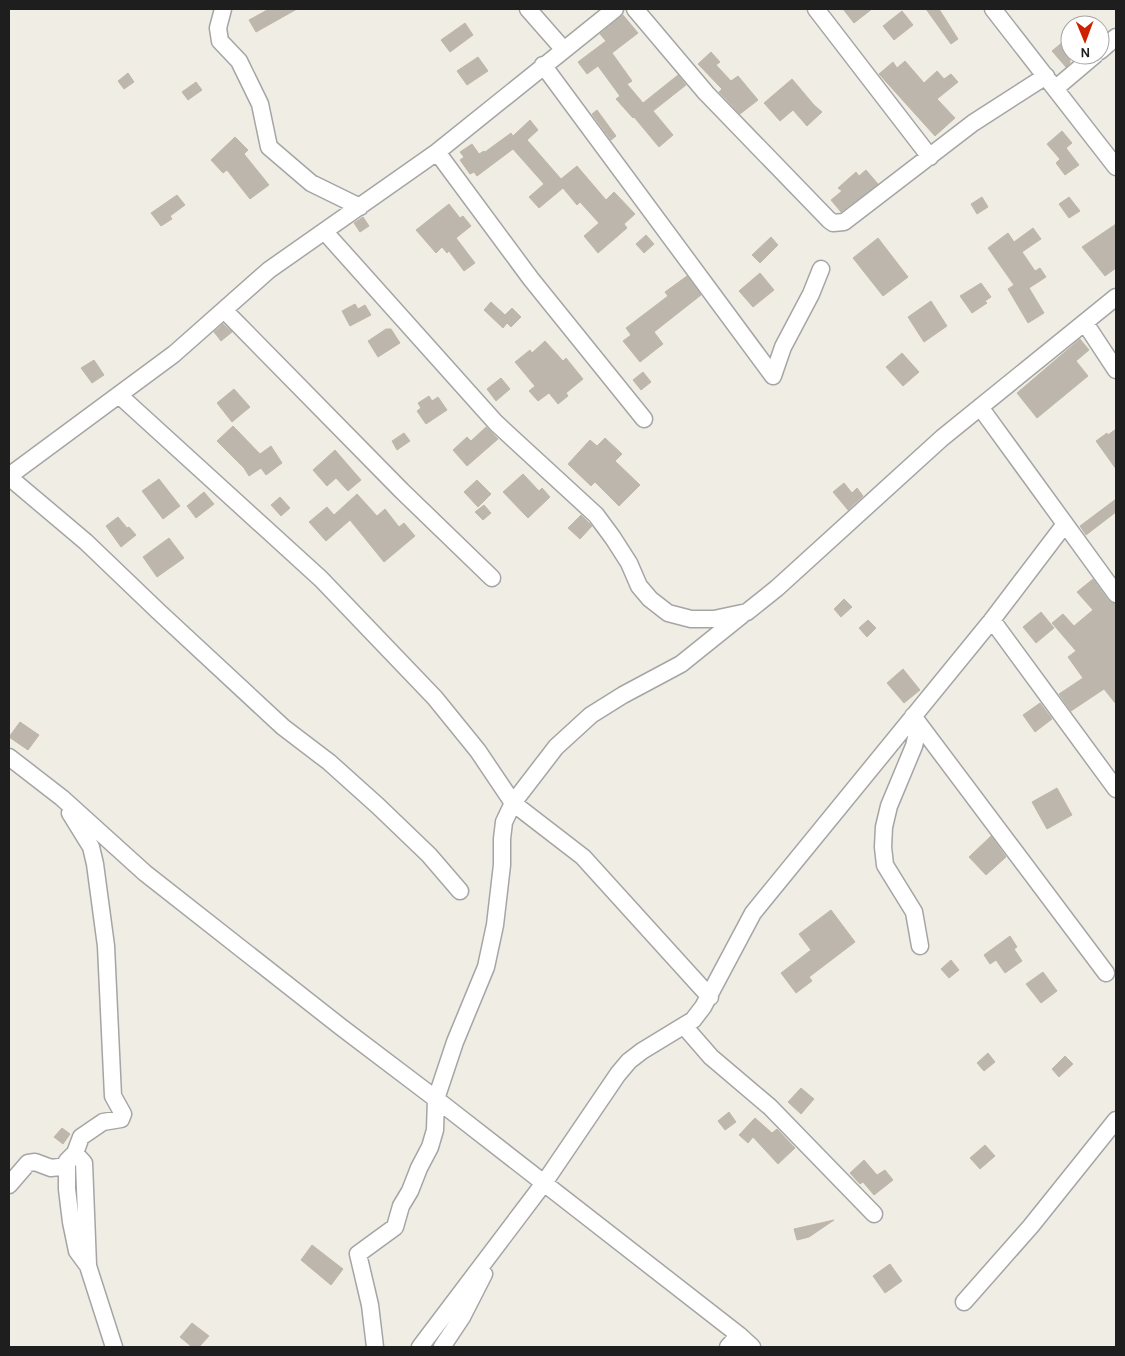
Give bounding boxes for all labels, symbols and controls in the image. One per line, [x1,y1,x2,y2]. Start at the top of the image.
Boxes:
north arrow [1060,15,1110,65]
text: N [1080,44,1090,61]

